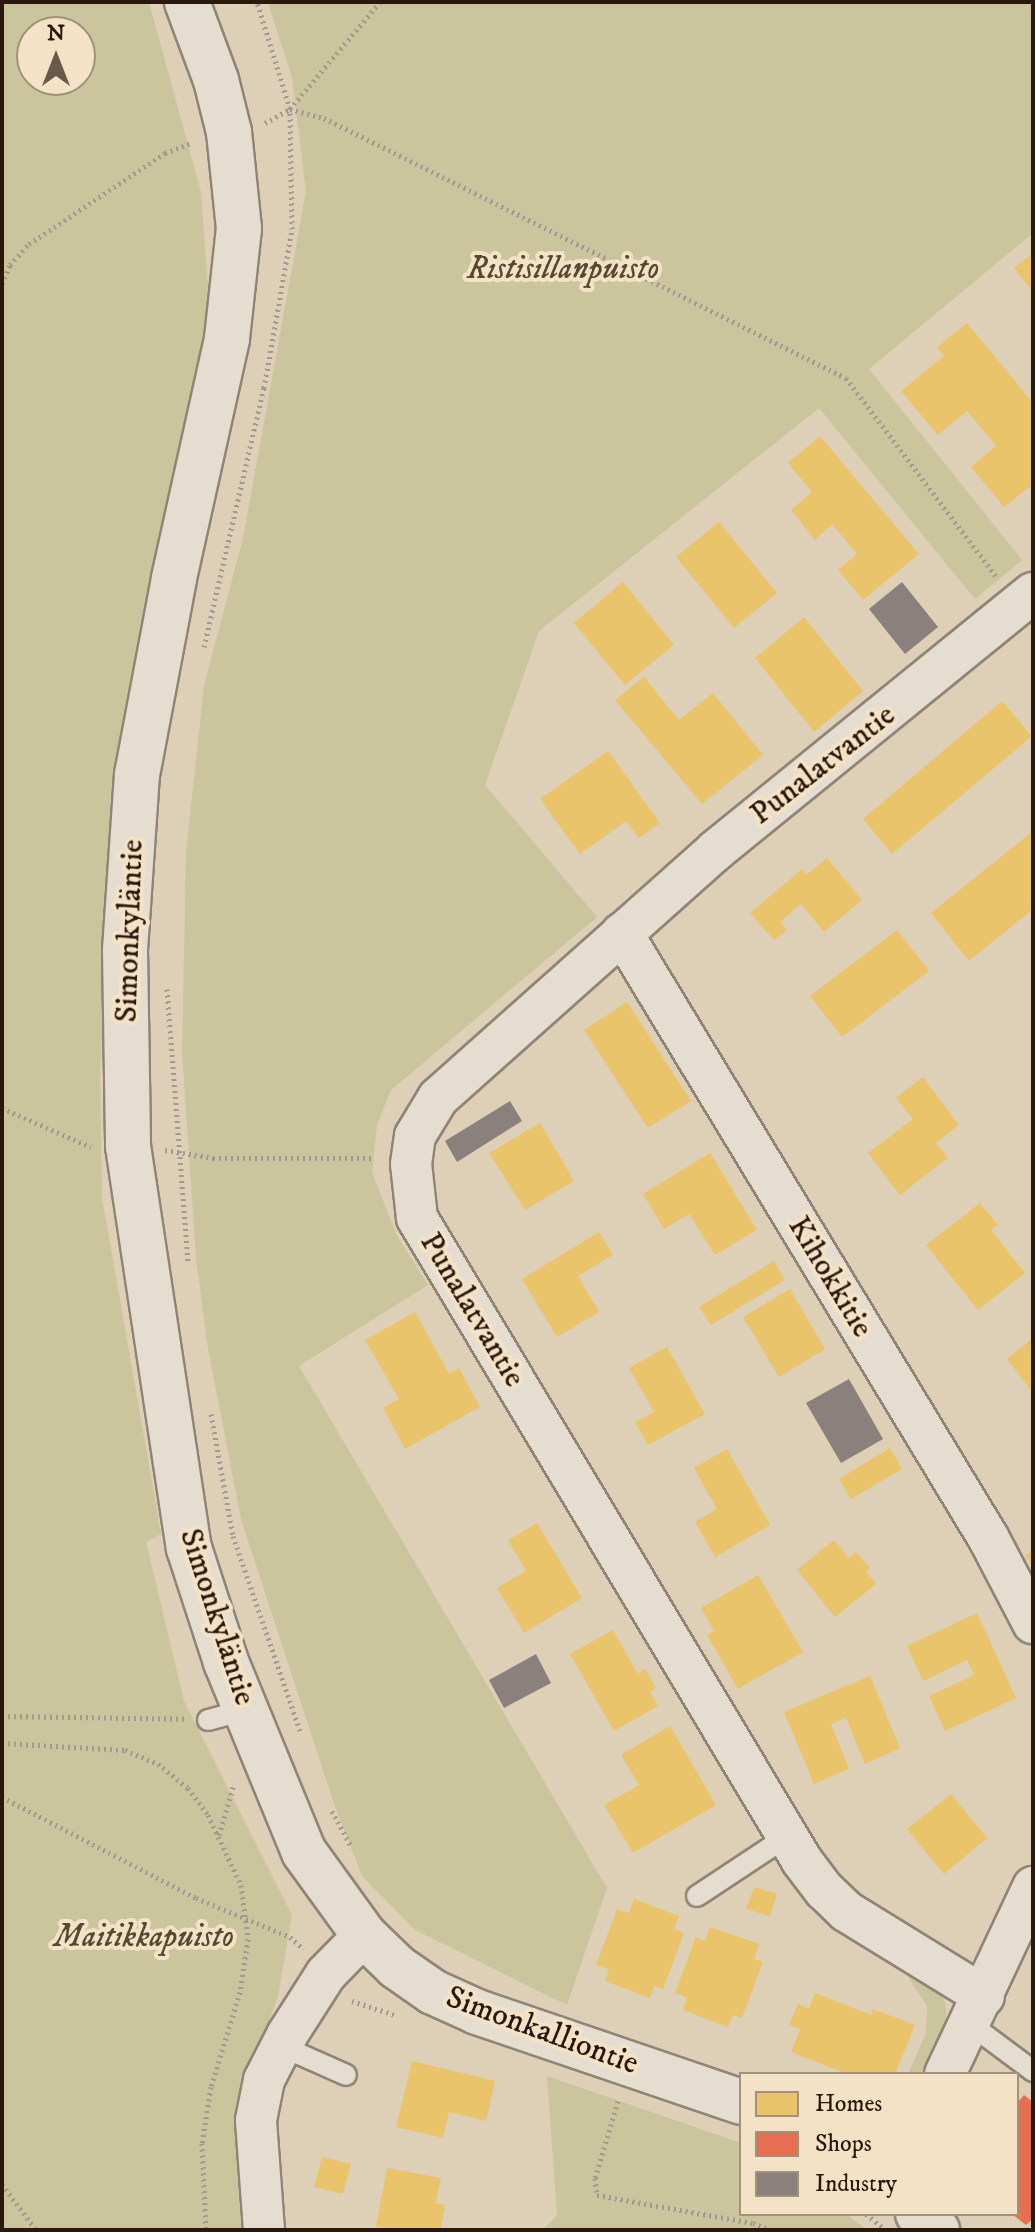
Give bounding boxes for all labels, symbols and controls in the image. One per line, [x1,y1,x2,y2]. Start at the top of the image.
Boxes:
north arrow [16,16,96,96]
text: N [47,20,65,47]
park label: Ristisillanpuisto [467,250,659,288]
street label: Punalatvantie [743,696,903,834]
street label: Simonkyläntie [108,839,152,1023]
street label: Kihokkitie [779,1209,881,1345]
street label: Punalatvantie [411,1226,533,1394]
street label: Simonkyläntie [170,1524,264,1710]
park label: Maitikkapuisto [54,1918,234,1956]
street label: Simonkalliontie [441,1978,643,2084]
legend [739,2072,1019,2216]
text: Homes [815,2089,882,2119]
text: Shops [815,2129,872,2159]
text: Industry [815,2169,897,2199]

